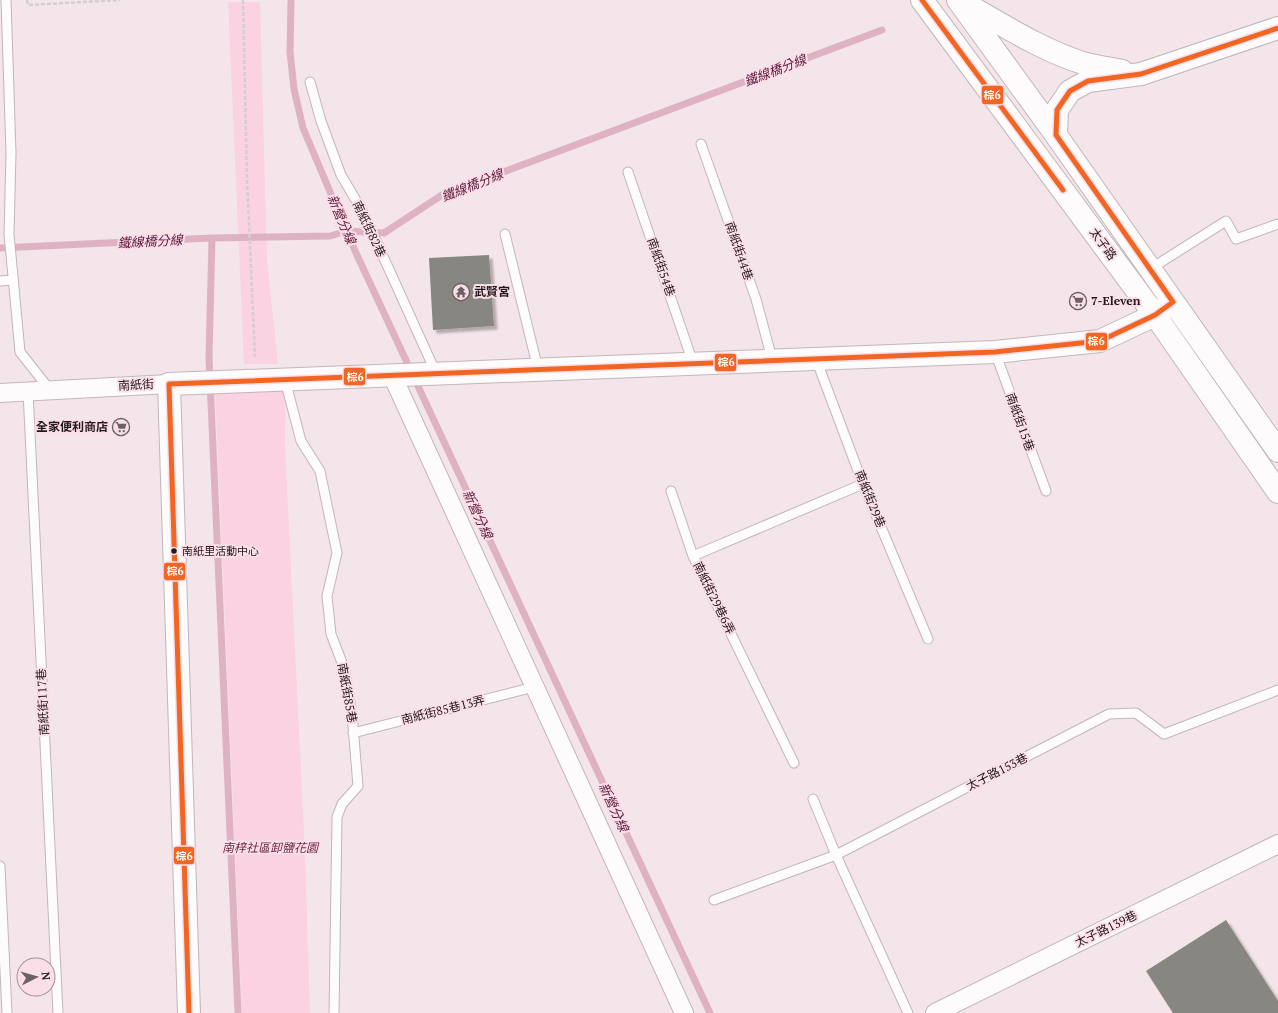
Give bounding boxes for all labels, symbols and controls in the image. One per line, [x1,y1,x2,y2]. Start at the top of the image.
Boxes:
water label: 鐵線橋分線 [741,49,810,90]
line badge: 棕6 [981,85,1004,105]
text: 棕6 [983,88,1001,102]
water label: 鐵線橋分線 [438,164,507,206]
water label: 新營分線 [324,192,361,248]
street label: 南紙街82巷 [350,198,389,260]
street label: 南紙街44巷 [722,220,756,282]
street label: 太子路 [1087,225,1120,263]
water label: 鐵線橋分線 [117,230,185,252]
street label: 南紙街54巷 [644,236,678,298]
temple icon: 武賢宮 [451,282,471,302]
place label: 武賢宮 [474,284,510,299]
supermarket icon: 7-Eleven [1068,291,1088,311]
place label: 7-Eleven [1091,293,1141,308]
line badge: 棕6 [1085,332,1108,351]
text: 棕6 [1087,334,1105,348]
line badge: 棕6 [714,353,737,372]
text: 棕6 [717,355,735,369]
line badge: 棕6 [343,367,366,386]
text: 棕6 [346,370,364,384]
street label: 南紙街 [118,376,154,393]
street label: 南紙街15巷 [1003,391,1038,453]
supermarket icon: 全家便利商店 [111,417,131,437]
place label: 全家便利商店 [36,419,108,434]
street label: 南紙街29巷 [852,468,889,530]
water label: 新營分線 [459,487,498,543]
place label: 南紙里活動中心 [182,544,259,558]
marker: 南紙里活動中心 [169,546,179,556]
street label: 南紙街29巷6弄 [690,559,739,637]
line badge: 棕6 [163,562,186,581]
text: 棕6 [166,564,184,578]
street label: 南紙街85巷 [335,662,360,724]
street label: 南紙街117巷 [33,668,52,736]
street label: 南紙街85巷13弄 [400,692,486,727]
street label: 太子路153巷 [963,750,1030,793]
water label: 新營分線 [595,780,634,836]
park label: 南梓社區卸鹽花園 [222,840,320,855]
line badge: 棕6 [173,846,195,865]
text: 棕6 [175,849,193,863]
street label: 太子路139巷 [1072,907,1139,950]
north arrow [16,957,56,997]
text: N [39,971,53,981]

